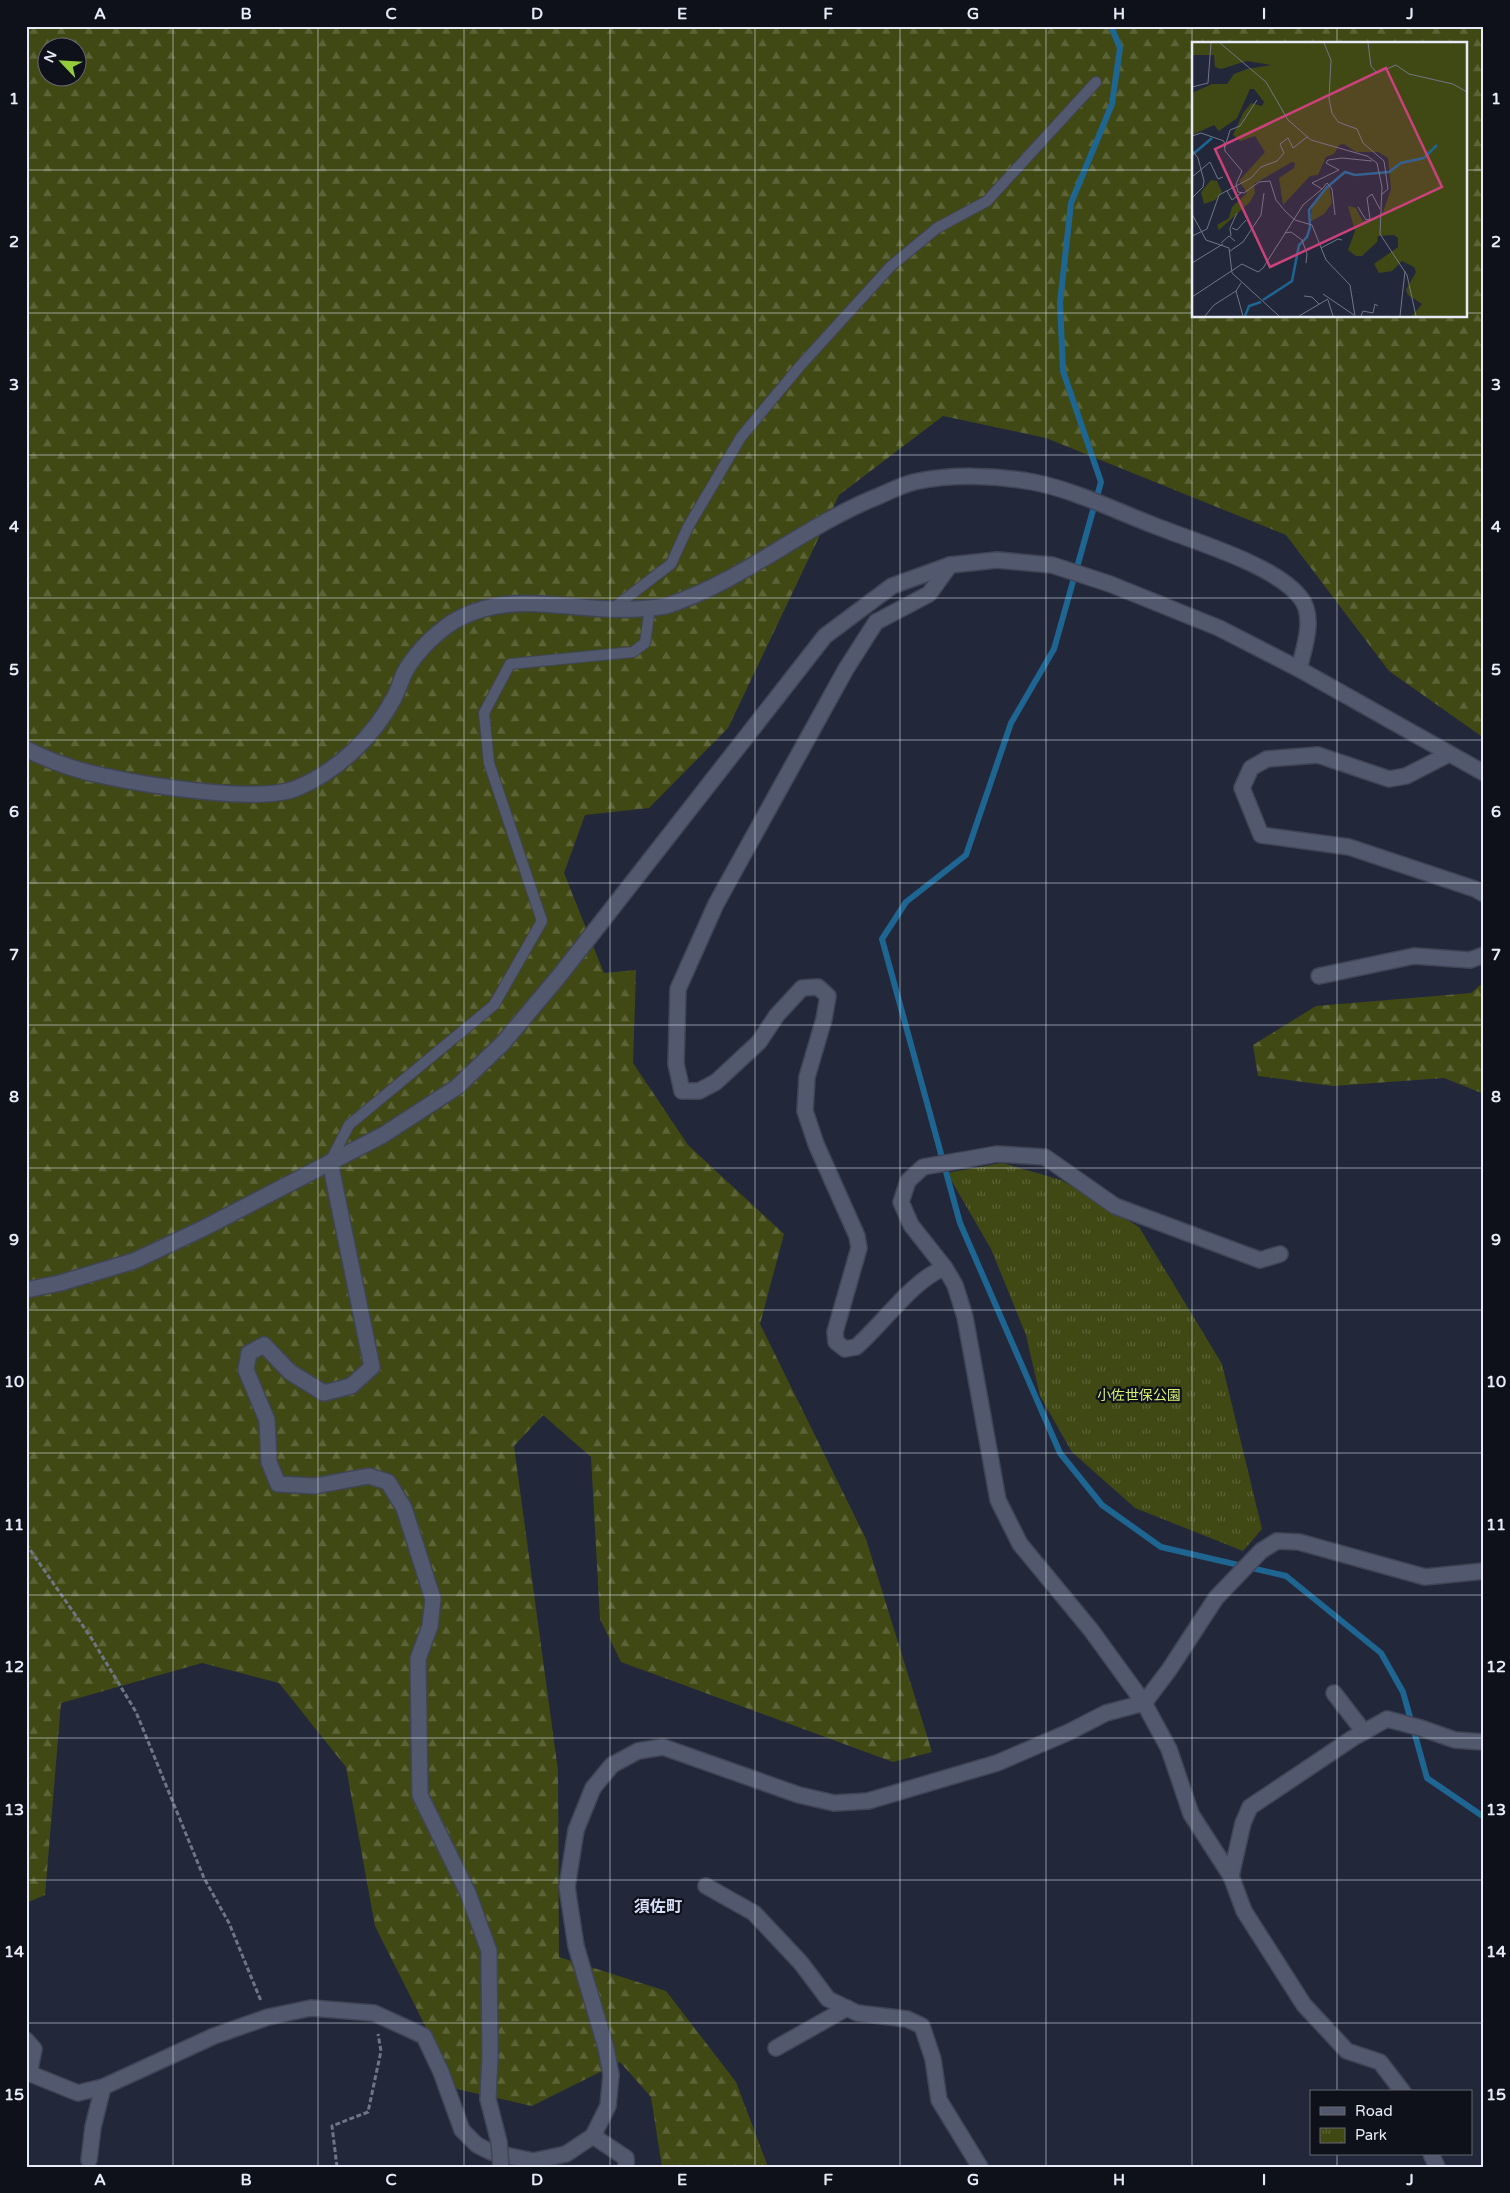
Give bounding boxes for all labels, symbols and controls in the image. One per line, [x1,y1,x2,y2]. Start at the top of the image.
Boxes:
text: A [94,4,106,24]
text: B [240,4,252,24]
text: C [385,4,397,24]
text: D [531,4,543,24]
text: E [677,4,687,24]
text: F [823,4,833,24]
text: G [967,4,979,24]
text: H [1113,4,1125,24]
text: I [1262,4,1266,24]
text: J [1405,4,1414,24]
north arrow [38,38,88,88]
inset map [1192,42,1468,318]
text: N [41,48,61,65]
text: 1 [9,89,19,109]
text: 1 [1491,89,1501,109]
text: 2 [9,232,19,252]
text: 2 [1491,232,1501,252]
text: 3 [9,375,19,395]
text: 3 [1491,375,1501,395]
text: 4 [9,517,19,537]
text: 4 [1491,517,1501,537]
text: 5 [9,660,19,680]
text: 5 [1491,660,1501,680]
text: 6 [9,802,19,822]
text: 6 [1491,802,1501,822]
text: 7 [9,945,19,965]
text: 7 [1491,945,1501,965]
text: 8 [9,1087,19,1107]
text: 8 [1491,1087,1501,1107]
text: 9 [9,1230,19,1250]
text: 9 [1491,1230,1501,1250]
text: 10 [4,1372,24,1392]
text: 10 [1486,1372,1506,1392]
park label: 小佐世保公園 [1097,1387,1181,1404]
text: 11 [4,1515,24,1535]
text: 11 [1486,1515,1506,1535]
text: 12 [4,1657,24,1677]
text: 12 [1486,1657,1506,1677]
text: 13 [4,1800,24,1820]
text: 13 [1486,1800,1506,1820]
district label: 須佐町 [634,1897,682,1917]
text: 14 [4,1942,24,1962]
text: 14 [1486,1942,1506,1962]
text: 15 [4,2085,24,2105]
text: 15 [1486,2085,1506,2105]
legend [1310,2090,1472,2156]
text: Road [1355,2102,1393,2120]
text: Park [1355,2126,1387,2144]
text: A [94,2170,106,2190]
text: B [240,2170,252,2190]
text: C [385,2170,397,2190]
text: D [531,2170,543,2190]
text: E [677,2170,687,2190]
text: F [823,2170,833,2190]
text: G [967,2170,979,2190]
text: H [1113,2170,1125,2190]
text: I [1262,2170,1266,2190]
text: J [1405,2170,1414,2190]

